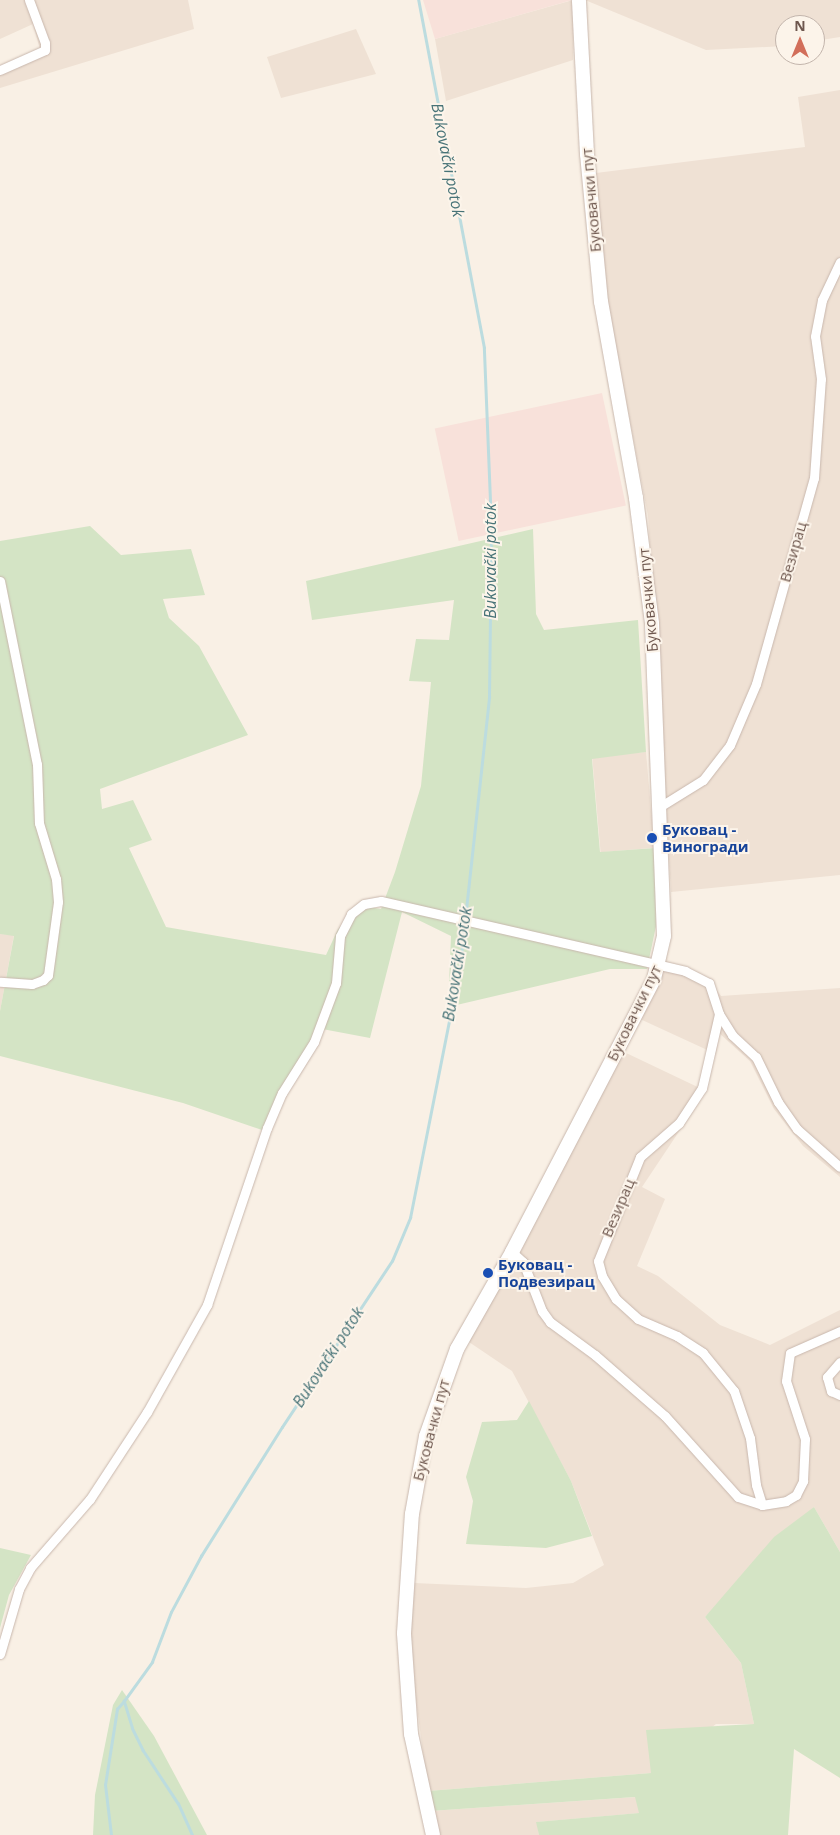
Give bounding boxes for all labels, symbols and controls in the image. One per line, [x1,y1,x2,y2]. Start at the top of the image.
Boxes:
north arrow [775,15,825,65]
text: N [794,16,806,35]
water label: Bukovački potok [428,101,468,219]
street label: Буковачки пут [577,147,605,253]
water label: Bukovački potok [480,503,500,619]
street label: Везирац [776,520,810,584]
street label: Буковачки пут [634,547,662,653]
place label: Буковац - Виногради [662,820,749,855]
marker: Буковац - Виногради [646,832,658,844]
water label: Bukovački potok [438,905,476,1023]
street label: Буковачки пут [603,962,665,1064]
street label: Везирац [598,1176,638,1240]
place label: Буковац - Подвезирац [498,1255,595,1290]
marker: Буковац - Подвезирац [482,1267,494,1279]
water label: Bukovački potok [288,1303,368,1411]
street label: Буковачки пут [409,1377,453,1483]

